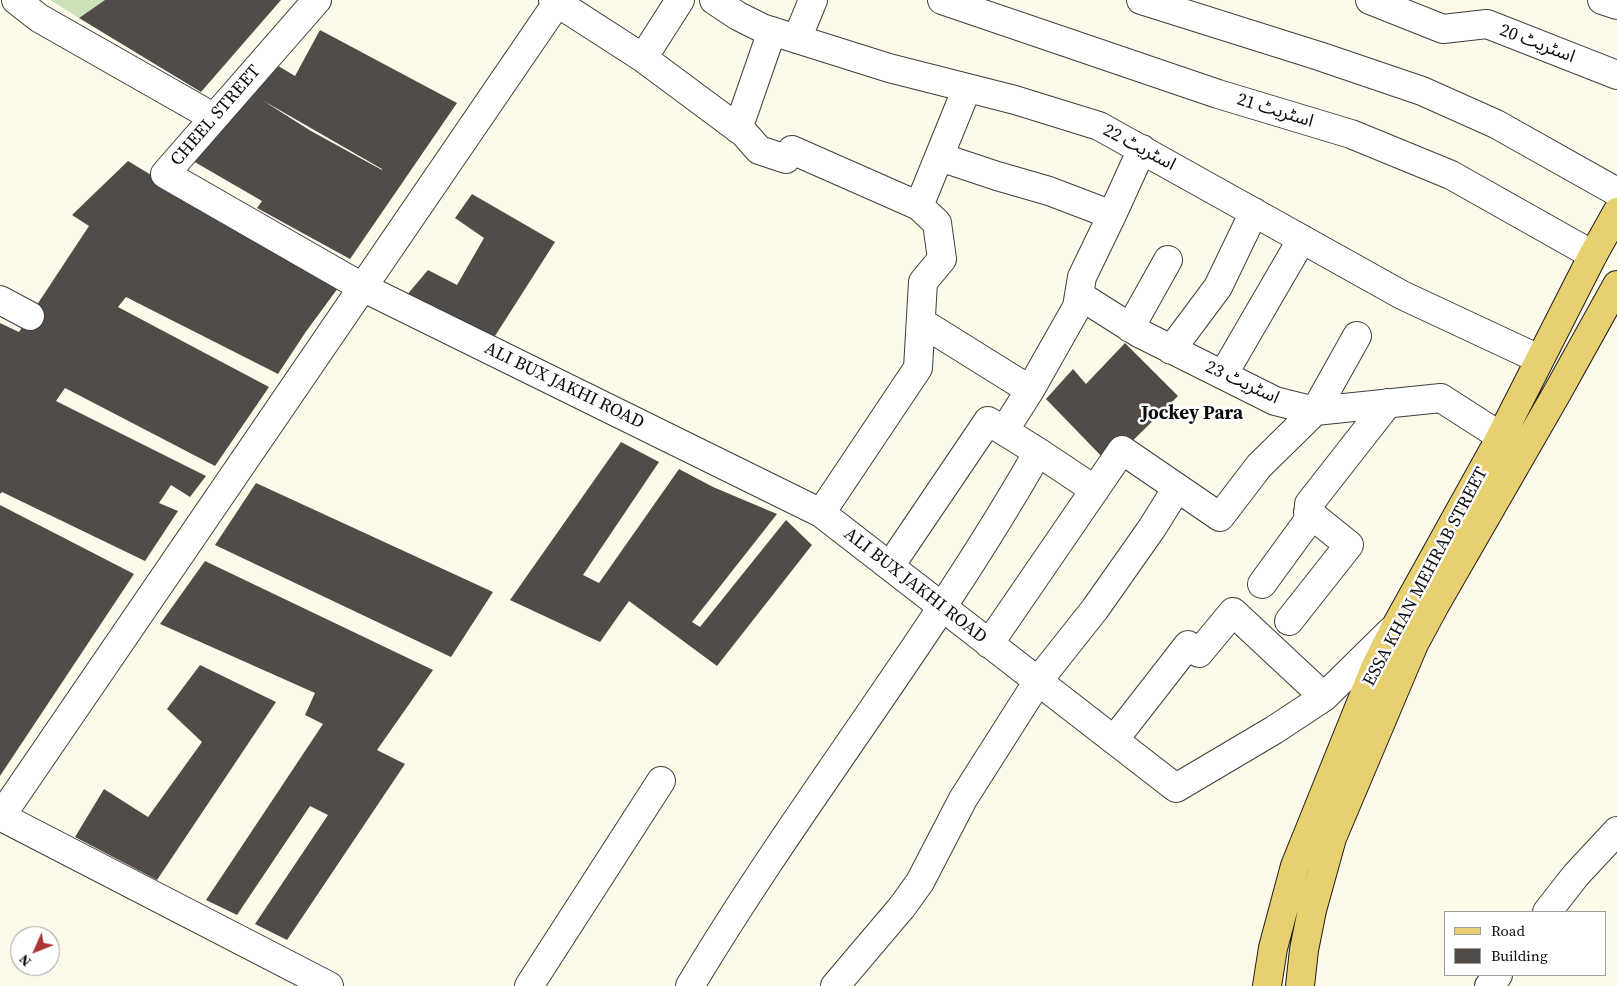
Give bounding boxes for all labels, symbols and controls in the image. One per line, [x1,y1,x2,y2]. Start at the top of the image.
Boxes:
street label: اسٹریٹ 20 [1496,20,1578,68]
street label: CHEEL STREET [166,61,266,171]
street label: اسٹریٹ 21 [1234,89,1316,133]
street label: اسٹریٹ 22 [1099,120,1179,176]
street label: ALI BUX JAKHI ROAD [480,338,648,434]
street label: اسٹریٹ 23 [1202,357,1282,409]
district label: Jockey Para [1141,403,1243,425]
street label: ESSA KHAN MEHRAB STREET [1359,464,1493,690]
street label: ALI BUX JAKHI ROAD [839,524,991,648]
legend [1444,911,1607,976]
text: Road [1491,920,1525,941]
north arrow [10,926,60,976]
text: Building [1491,945,1548,966]
text: N [14,950,36,971]

